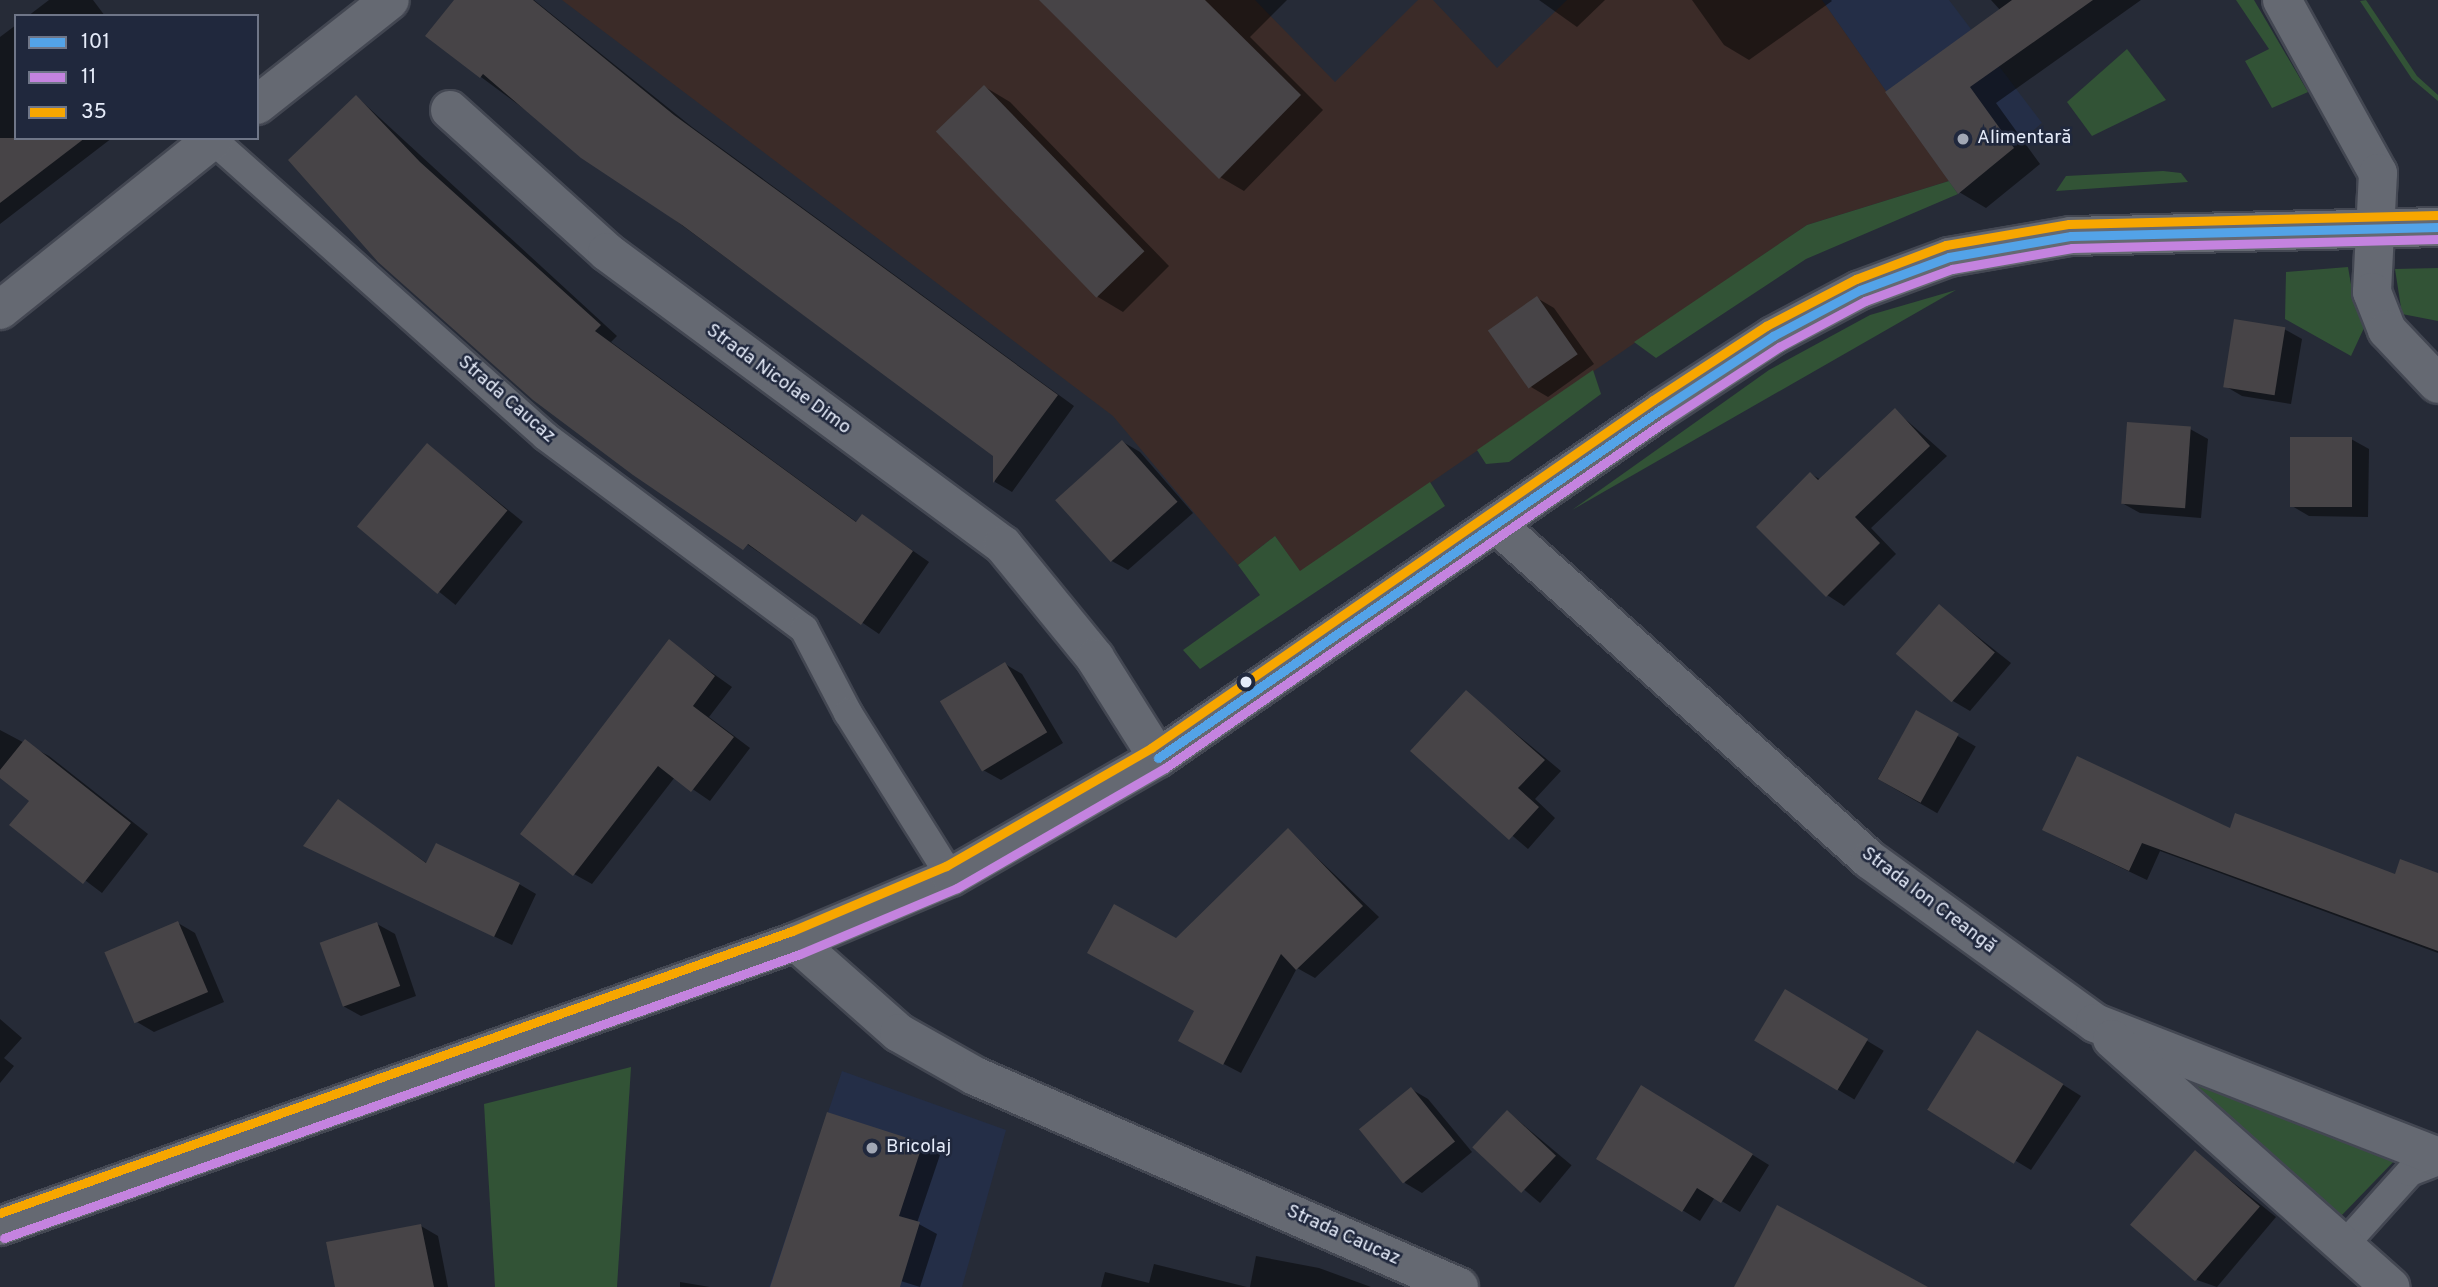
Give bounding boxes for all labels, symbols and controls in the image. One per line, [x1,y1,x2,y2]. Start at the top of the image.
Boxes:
legend [14,14,259,140]
text: 101 [81,29,110,56]
text: 11 [81,64,97,91]
text: 35 [81,99,107,126]
place label: Alimentară [1977,128,2071,150]
marker: Alimentară [1955,131,1971,147]
street label: Strada Nicolae Dimo [701,320,855,440]
street label: Strada Caucaz [453,351,559,449]
unlabelled marker [1239,675,1253,689]
street label: Strada Ion Creangă [1856,843,2000,959]
place label: Bricolaj [886,1137,951,1159]
marker: Bricolaj [864,1140,880,1156]
street label: Strada Caucaz [1283,1201,1403,1271]

